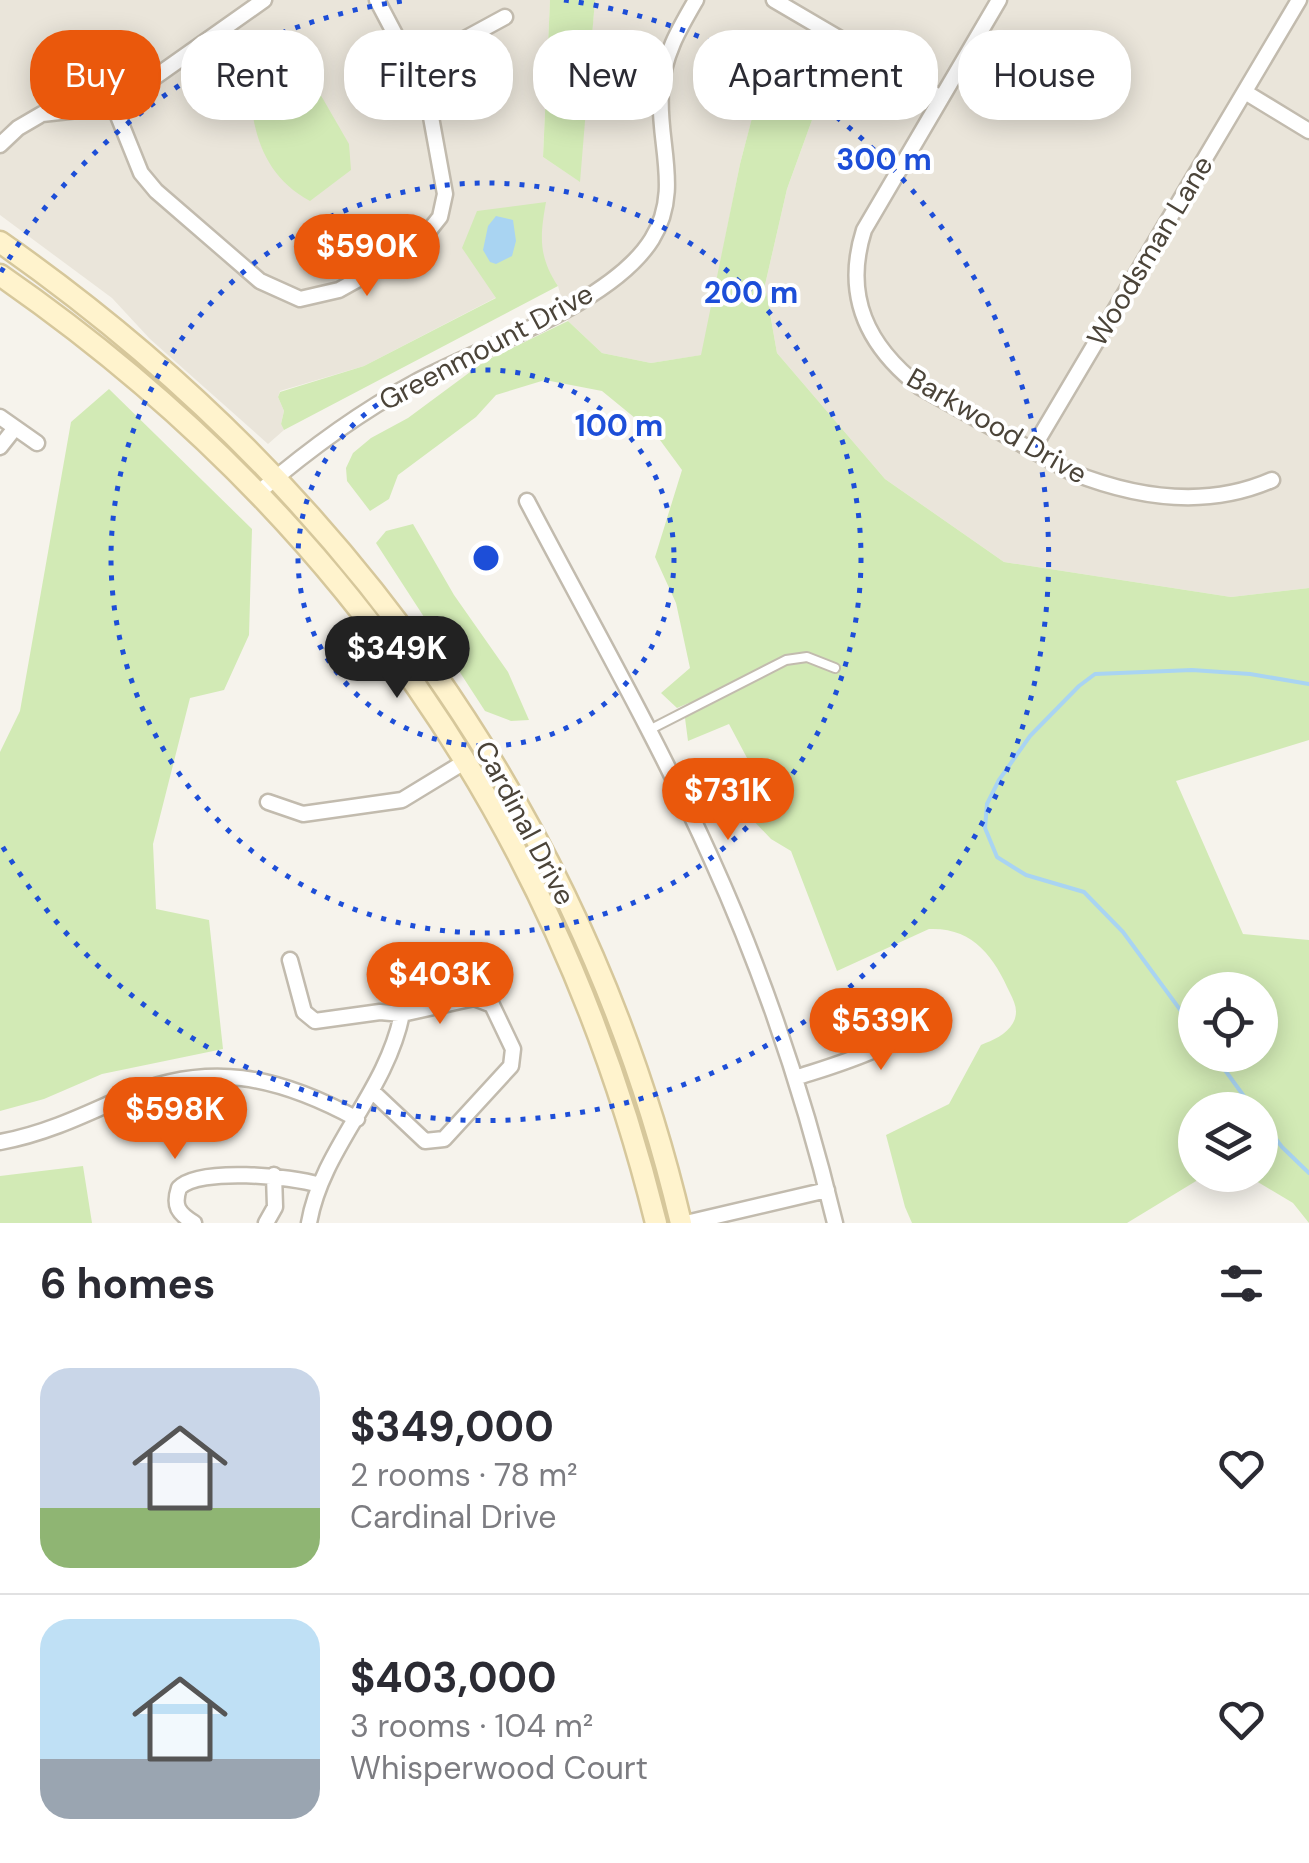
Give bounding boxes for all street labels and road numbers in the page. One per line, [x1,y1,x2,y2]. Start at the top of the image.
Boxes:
street label: Woodsman Lane [1078,149,1222,353]
street label: Greenmount Drive [373,275,599,419]
street label: Barkwood Drive [900,359,1094,493]
street label: Cardinal Drive [466,735,584,911]

